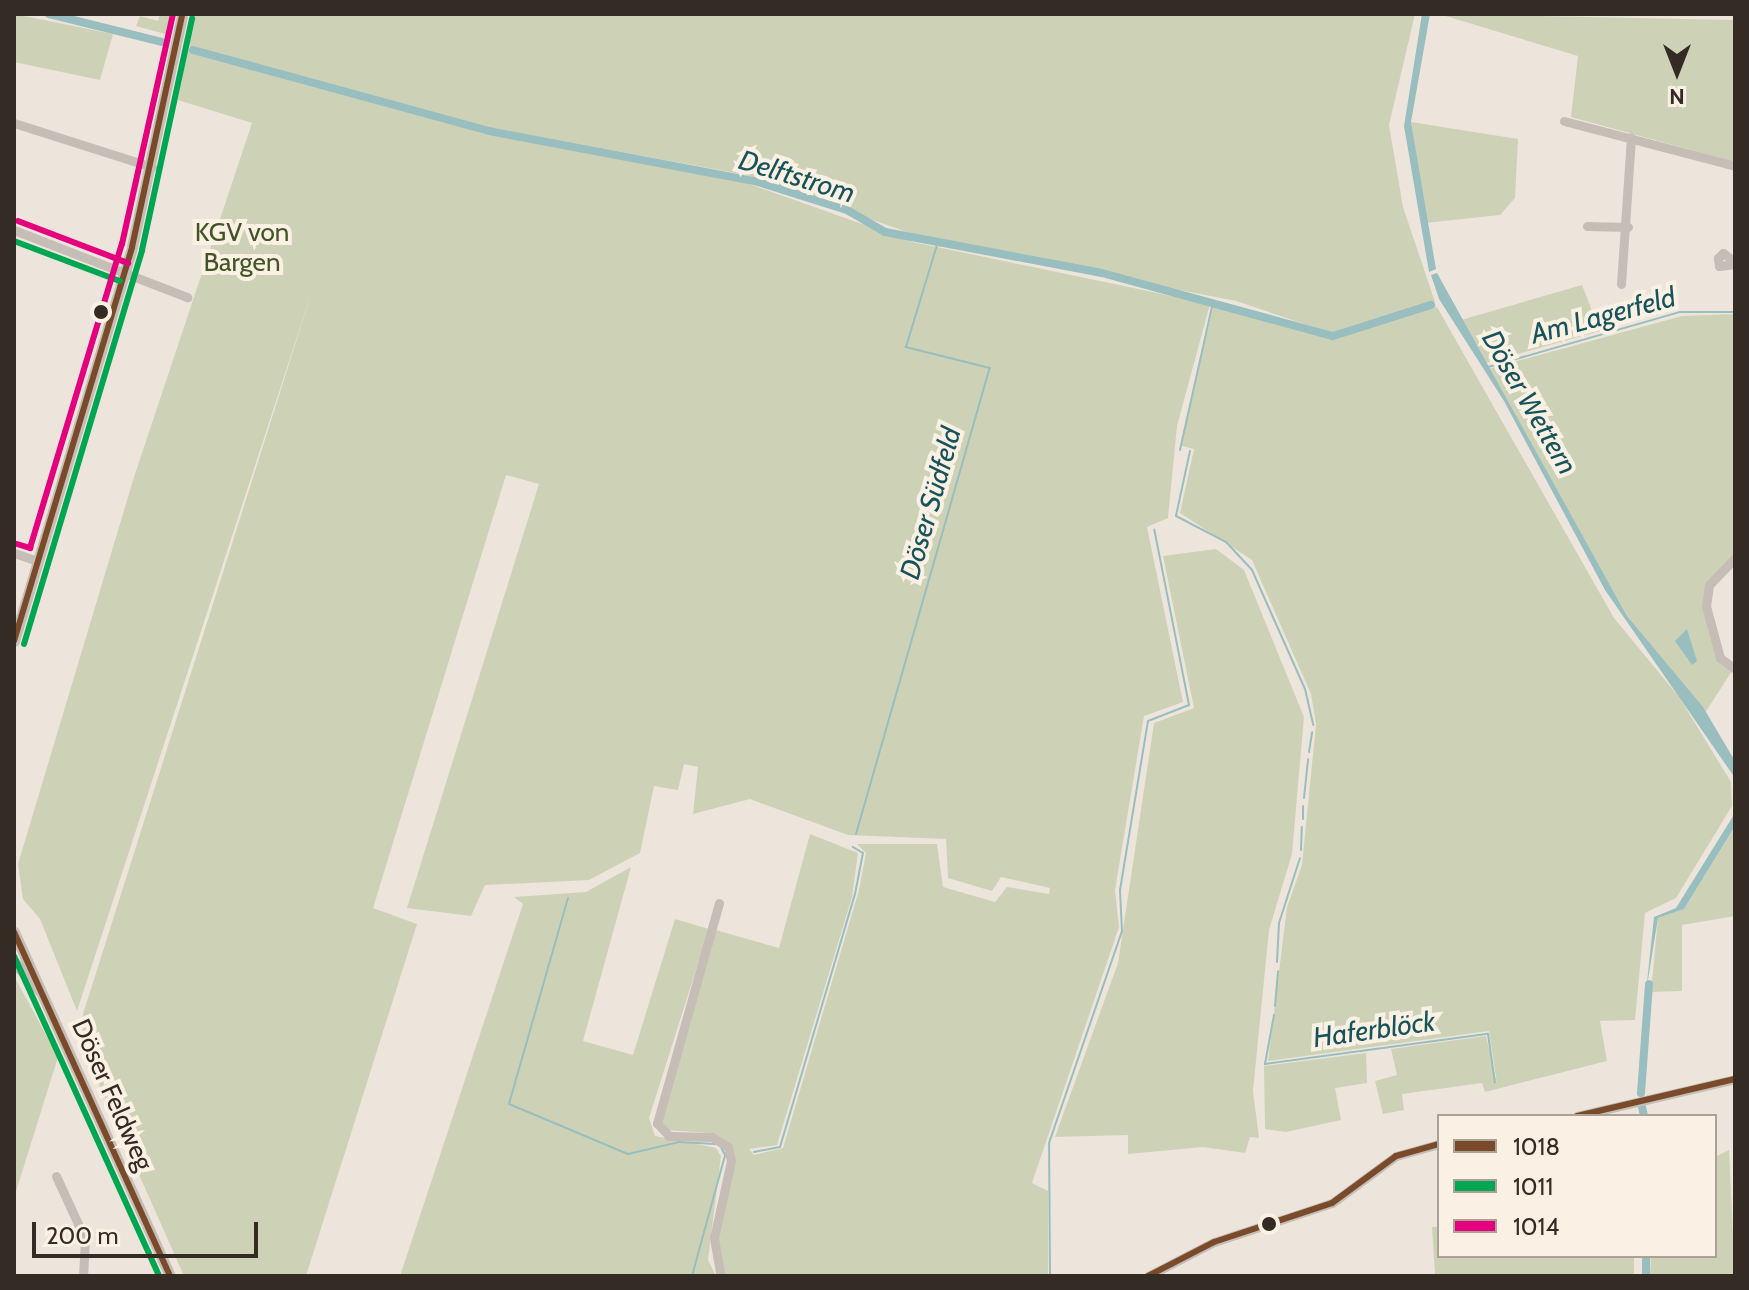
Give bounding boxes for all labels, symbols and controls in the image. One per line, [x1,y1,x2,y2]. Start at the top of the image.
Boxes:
north arrow [1637,32,1717,112]
text: N [1669,83,1685,110]
water label: Delftstrom [735,142,859,210]
park label: KGV von Bargen [195,217,289,278]
water label: Am Lagerfeld [1527,280,1679,350]
unlabelled marker [93,304,109,320]
water label: Döser Wettern [1475,324,1585,480]
water label: Döser Südfeld [892,423,968,583]
water label: Haferblöck [1311,1004,1437,1054]
street label: Döser Feldweg [65,1014,159,1176]
legend [1437,1114,1717,1258]
text: 1018 [1513,1132,1560,1161]
text: 1011 [1513,1172,1553,1201]
scale bar [36,1206,262,1256]
text: 1014 [1513,1212,1559,1241]
unlabelled marker [1261,1216,1277,1232]
text: 200 m [46,1221,119,1250]

